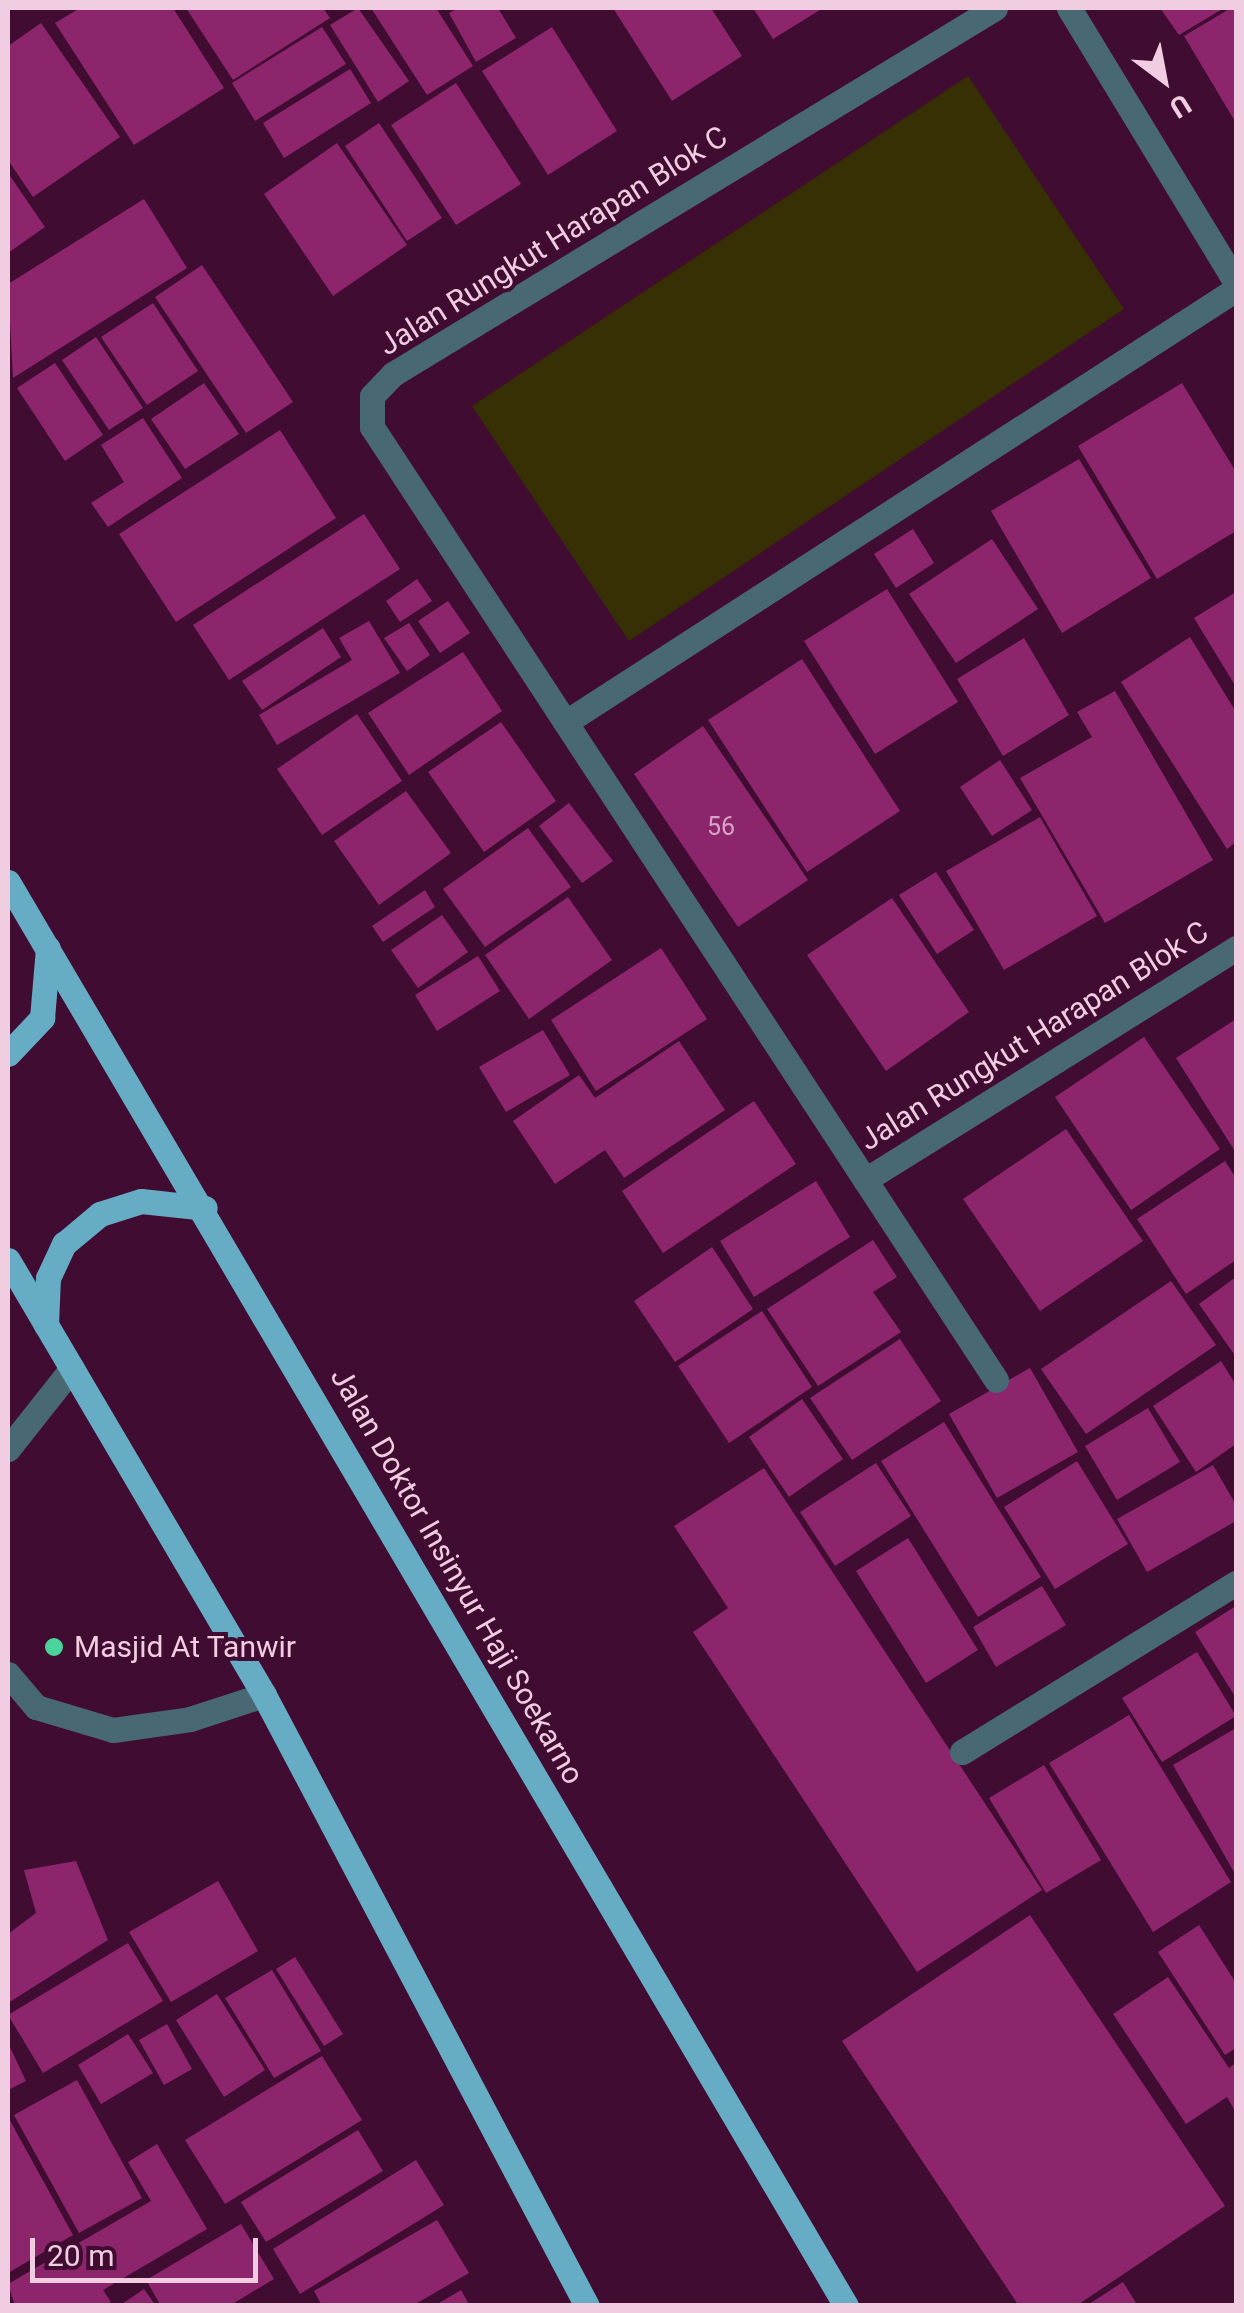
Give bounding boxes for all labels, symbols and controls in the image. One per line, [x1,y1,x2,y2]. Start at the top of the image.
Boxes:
north arrow [1114,30,1214,130]
text: U [1164,87,1197,125]
street label: Jalan Rungkut Harapan Blok C [372,119,734,363]
house number: 56 [707,812,735,842]
street label: Jalan Rungkut Harapan Blok C [853,914,1215,1158]
street label: Jalan Doktor Insinyur Haji Soekarno [323,1361,591,1791]
place label: Masjid At Tanwir [74,1629,297,1665]
marker: Masjid At Tanwir [43,1636,65,1658]
scale bar [35,2218,262,2280]
text: 20 m [47,2238,114,2273]

